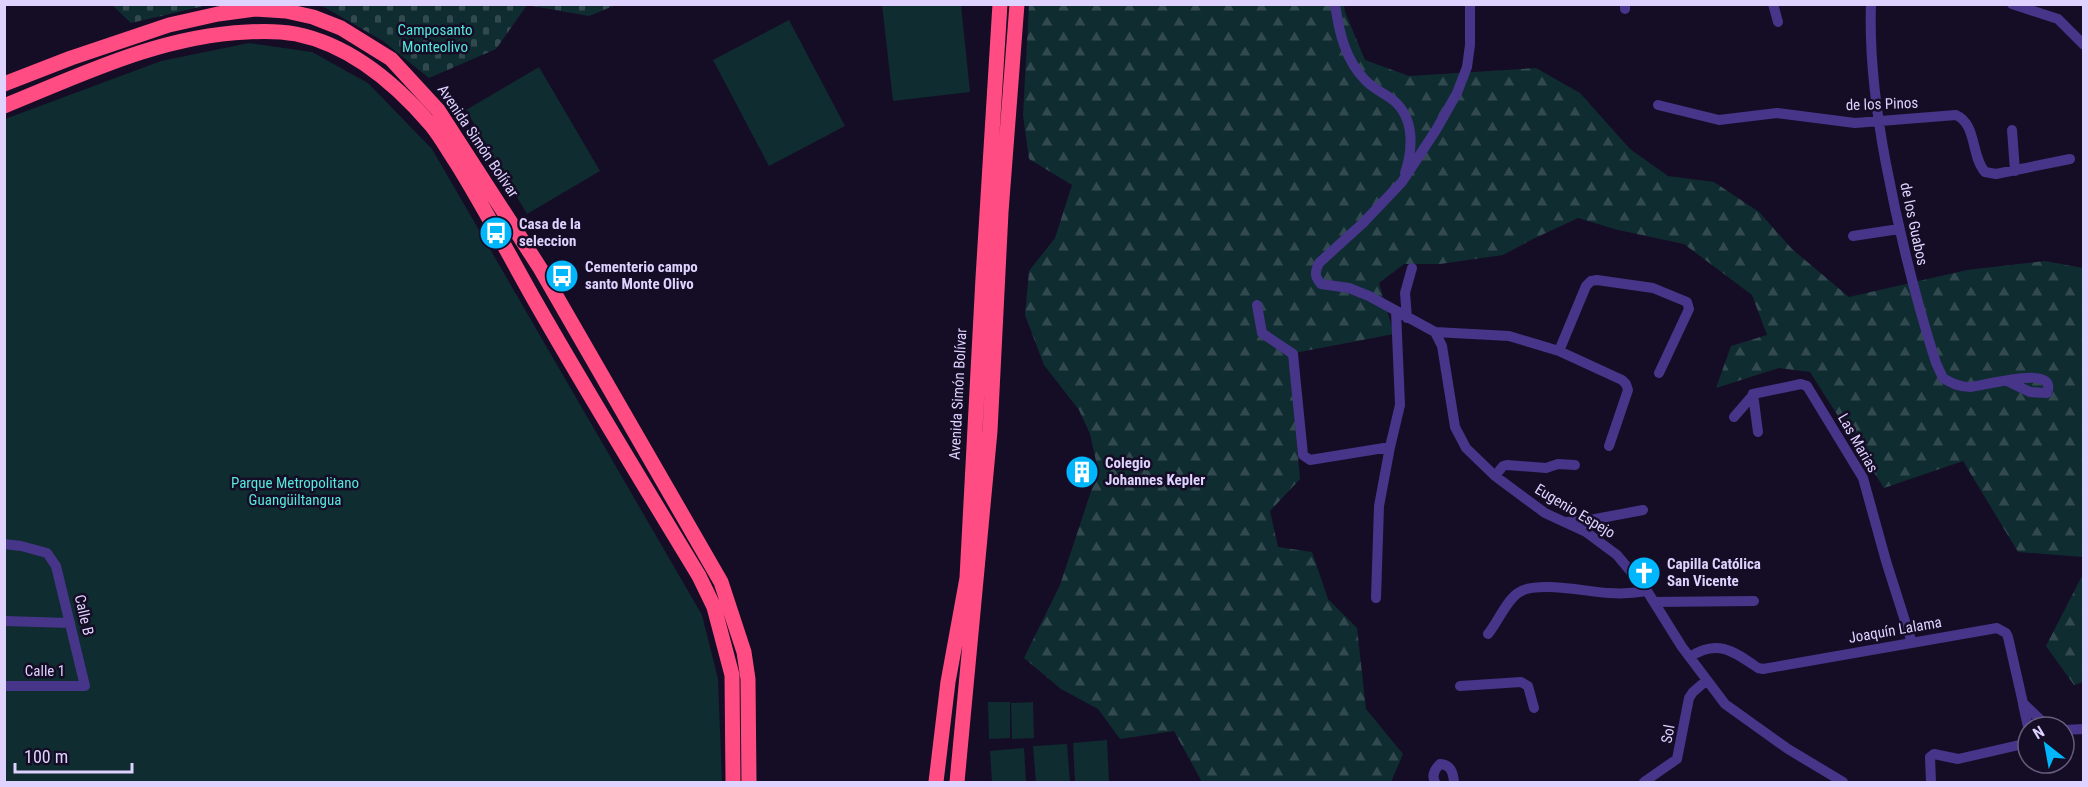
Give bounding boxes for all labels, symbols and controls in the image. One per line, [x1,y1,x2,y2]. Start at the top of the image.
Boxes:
park label: Camposanto Monteolivo [397,21,473,56]
street label: Avenida Simón Bolívar [434,81,523,201]
street label: de los Pinos [1845,94,1919,114]
street label: de los Guabos [1896,181,1932,267]
bus stop icon: Casa de la seleccion [478,215,514,251]
place label: Casa de la seleccion [519,215,581,250]
bus stop icon: Cementerio campo santo Monte Olivo [544,258,580,294]
place label: Cementerio campo santo Monte Olivo [585,258,698,293]
street label: Avenida Simón Bolívar [946,327,970,460]
street label: Las Marias [1834,410,1882,476]
building icon: Colegio Johannes Kepler [1064,454,1100,490]
place label: Colegio Johannes Kepler [1105,454,1205,489]
park label: Parque Metropolitano Guangüiltangua [231,474,359,509]
street label: Eugenio Espejo [1532,480,1618,542]
church icon: Capilla Católica San Vicente [1626,555,1662,591]
place label: Capilla Católica San Vicente [1667,555,1761,590]
street label: Calle B [71,593,97,637]
street label: Joaquín Lalama [1847,613,1943,647]
street label: Calle 1 [25,662,65,680]
north arrow [2016,715,2076,775]
text: N [2029,722,2048,743]
street label: Sol [1658,723,1678,745]
scale bar [15,736,132,774]
text: 100 m [24,746,68,767]

